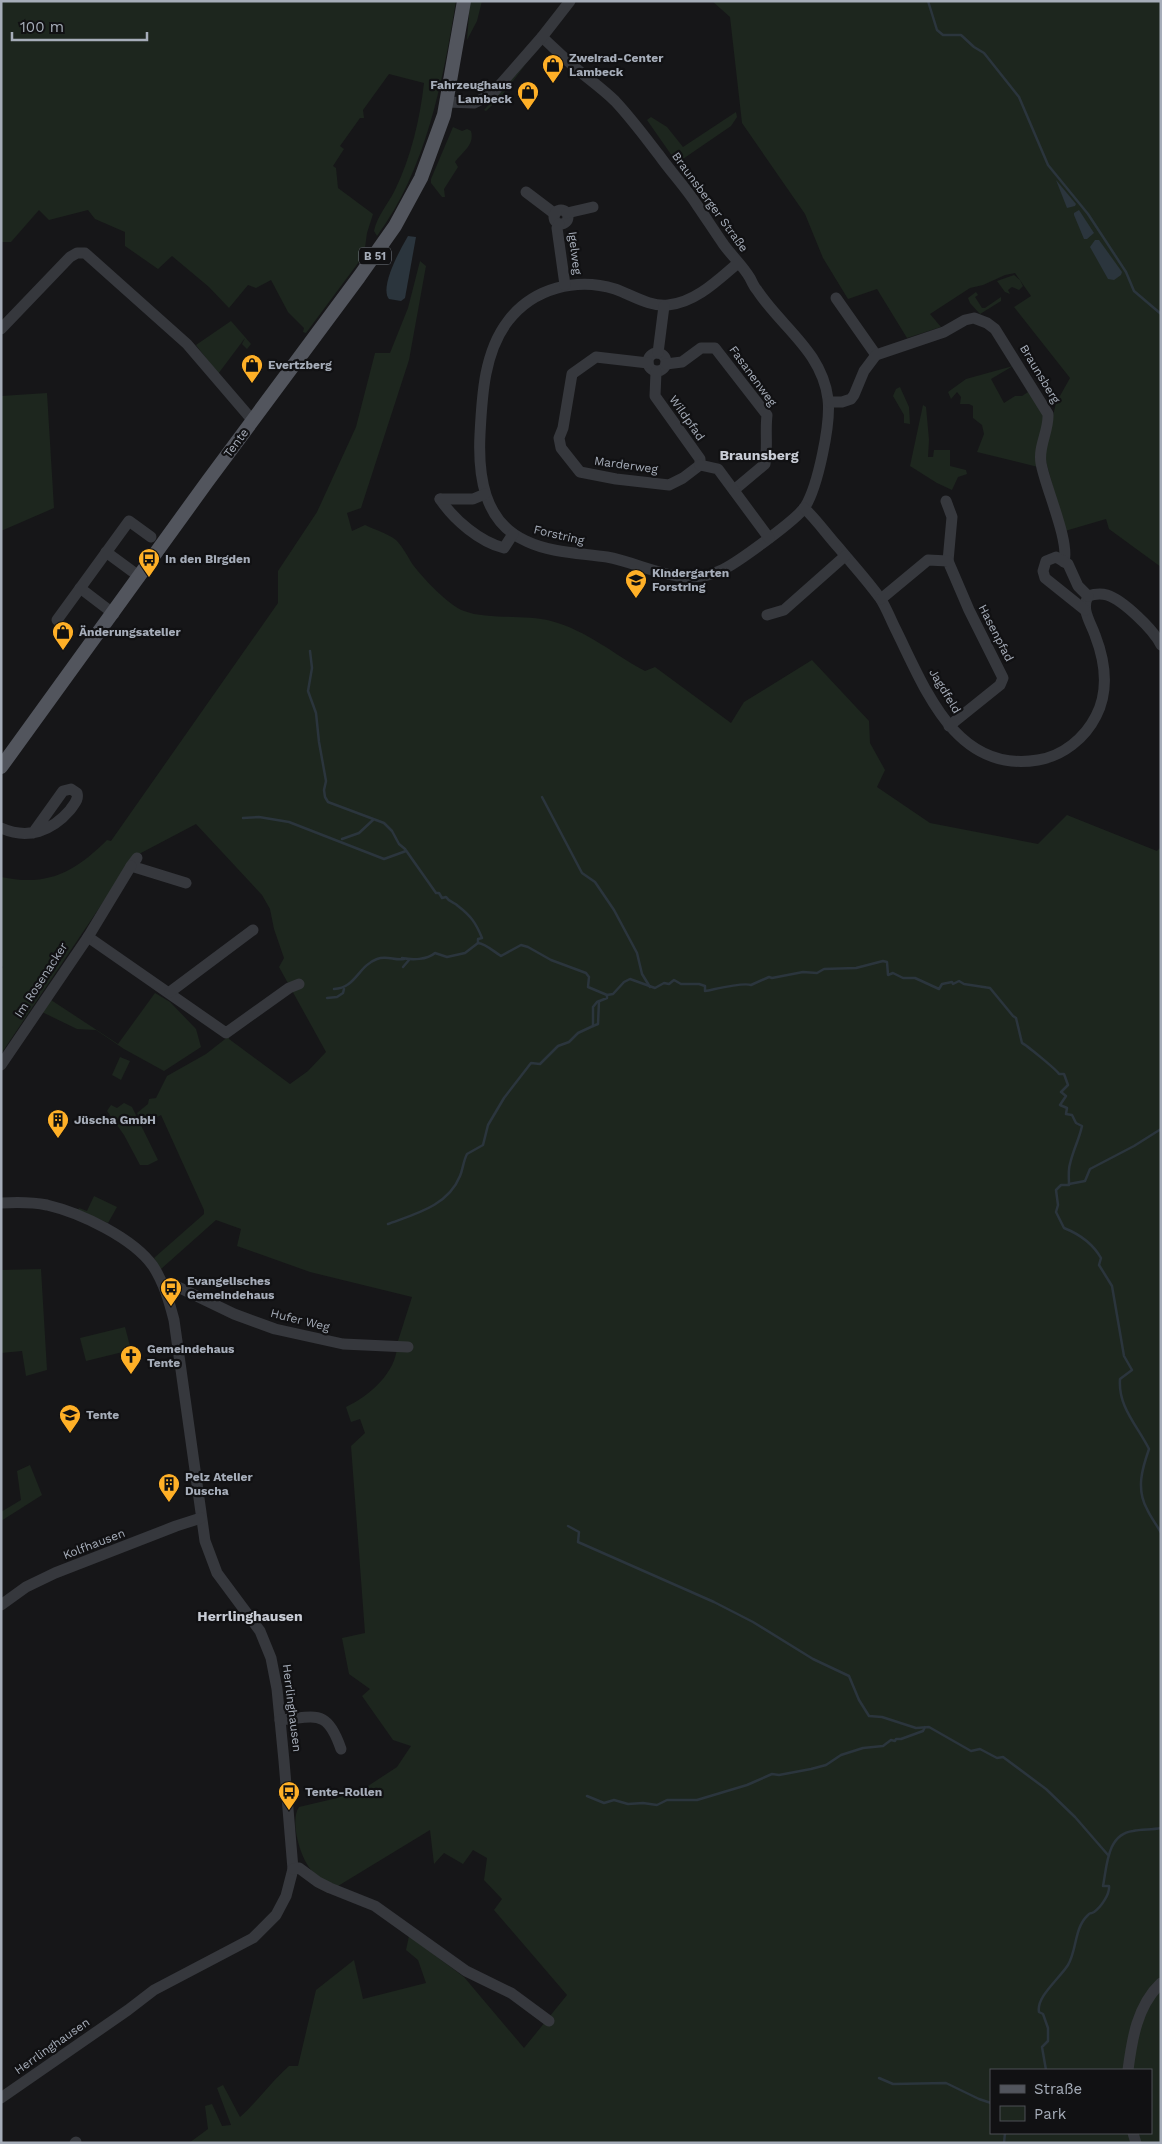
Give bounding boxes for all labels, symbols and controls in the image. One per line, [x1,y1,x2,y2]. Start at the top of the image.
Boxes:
scale bar [12,10,148,42]
text: 100 m [20,18,64,36]
place label: Zweirad-Center Lambeck [569,51,664,79]
shop icon: Zweirad-Center Lambeck [541,53,565,84]
place label: Fahrzeughaus Lambeck [430,78,513,106]
shop icon: Fahrzeughaus Lambeck [516,80,540,111]
street label: Braunsberger Straße [669,149,751,255]
street label: Igelweg [565,231,585,276]
road number: B 51 [359,248,391,264]
street label: Braunsberg [1017,342,1063,406]
street label: Fasanenweg [726,343,780,410]
shop icon: Evertzberg [240,353,264,384]
place label: Evertzberg [268,358,332,372]
street label: Wildpfad [666,393,708,443]
street label: Tente [221,426,251,460]
district label: Braunsberg [719,447,799,463]
street label: Marderweg [593,454,659,476]
street label: Forstring [532,522,586,548]
bus stop icon: In den Birgden [137,547,161,578]
place label: In den Birgden [165,552,250,566]
place label: Kindergarten Forstring [652,566,729,594]
school or university icon: Kindergarten Forstring [624,568,648,599]
street label: Hasenpfad [976,602,1016,664]
shop icon: Änderungsatelier [51,620,75,651]
place label: Änderungsatelier [79,625,181,639]
street label: Jagdfeld [926,666,964,716]
street label: Im Rosenacker [12,940,71,1020]
building icon: Jüscha GmbH [46,1108,70,1139]
place label: Jüscha GmbH [74,1113,156,1127]
place label: Evangelisches Gemeindehaus [187,1274,275,1302]
bus stop icon: Evangelisches Gemeindehaus [159,1276,183,1307]
street label: Hufer Weg [269,1306,332,1334]
place label: Gemeindehaus Tente [147,1342,235,1370]
church icon: Gemeindehaus Tente [119,1344,143,1375]
school or university icon: Tente [58,1403,82,1434]
place label: Tente [86,1408,119,1422]
place label: Pelz Atelier Duscha [185,1470,254,1498]
building icon: Pelz Atelier Duscha [157,1472,181,1503]
street label: Kolfhausen [61,1526,127,1562]
district label: Herrlinghausen [197,1608,303,1624]
street label: Herrlinghausen [280,1663,304,1753]
bus stop icon: Tente-Rollen [277,1780,301,1811]
place label: Tente-Rollen [305,1785,382,1799]
street label: Herrlinghausen [12,2015,92,2077]
legend [990,2069,1152,2134]
text: Straße [1034,2080,1082,2098]
text: Park [1034,2105,1067,2123]

